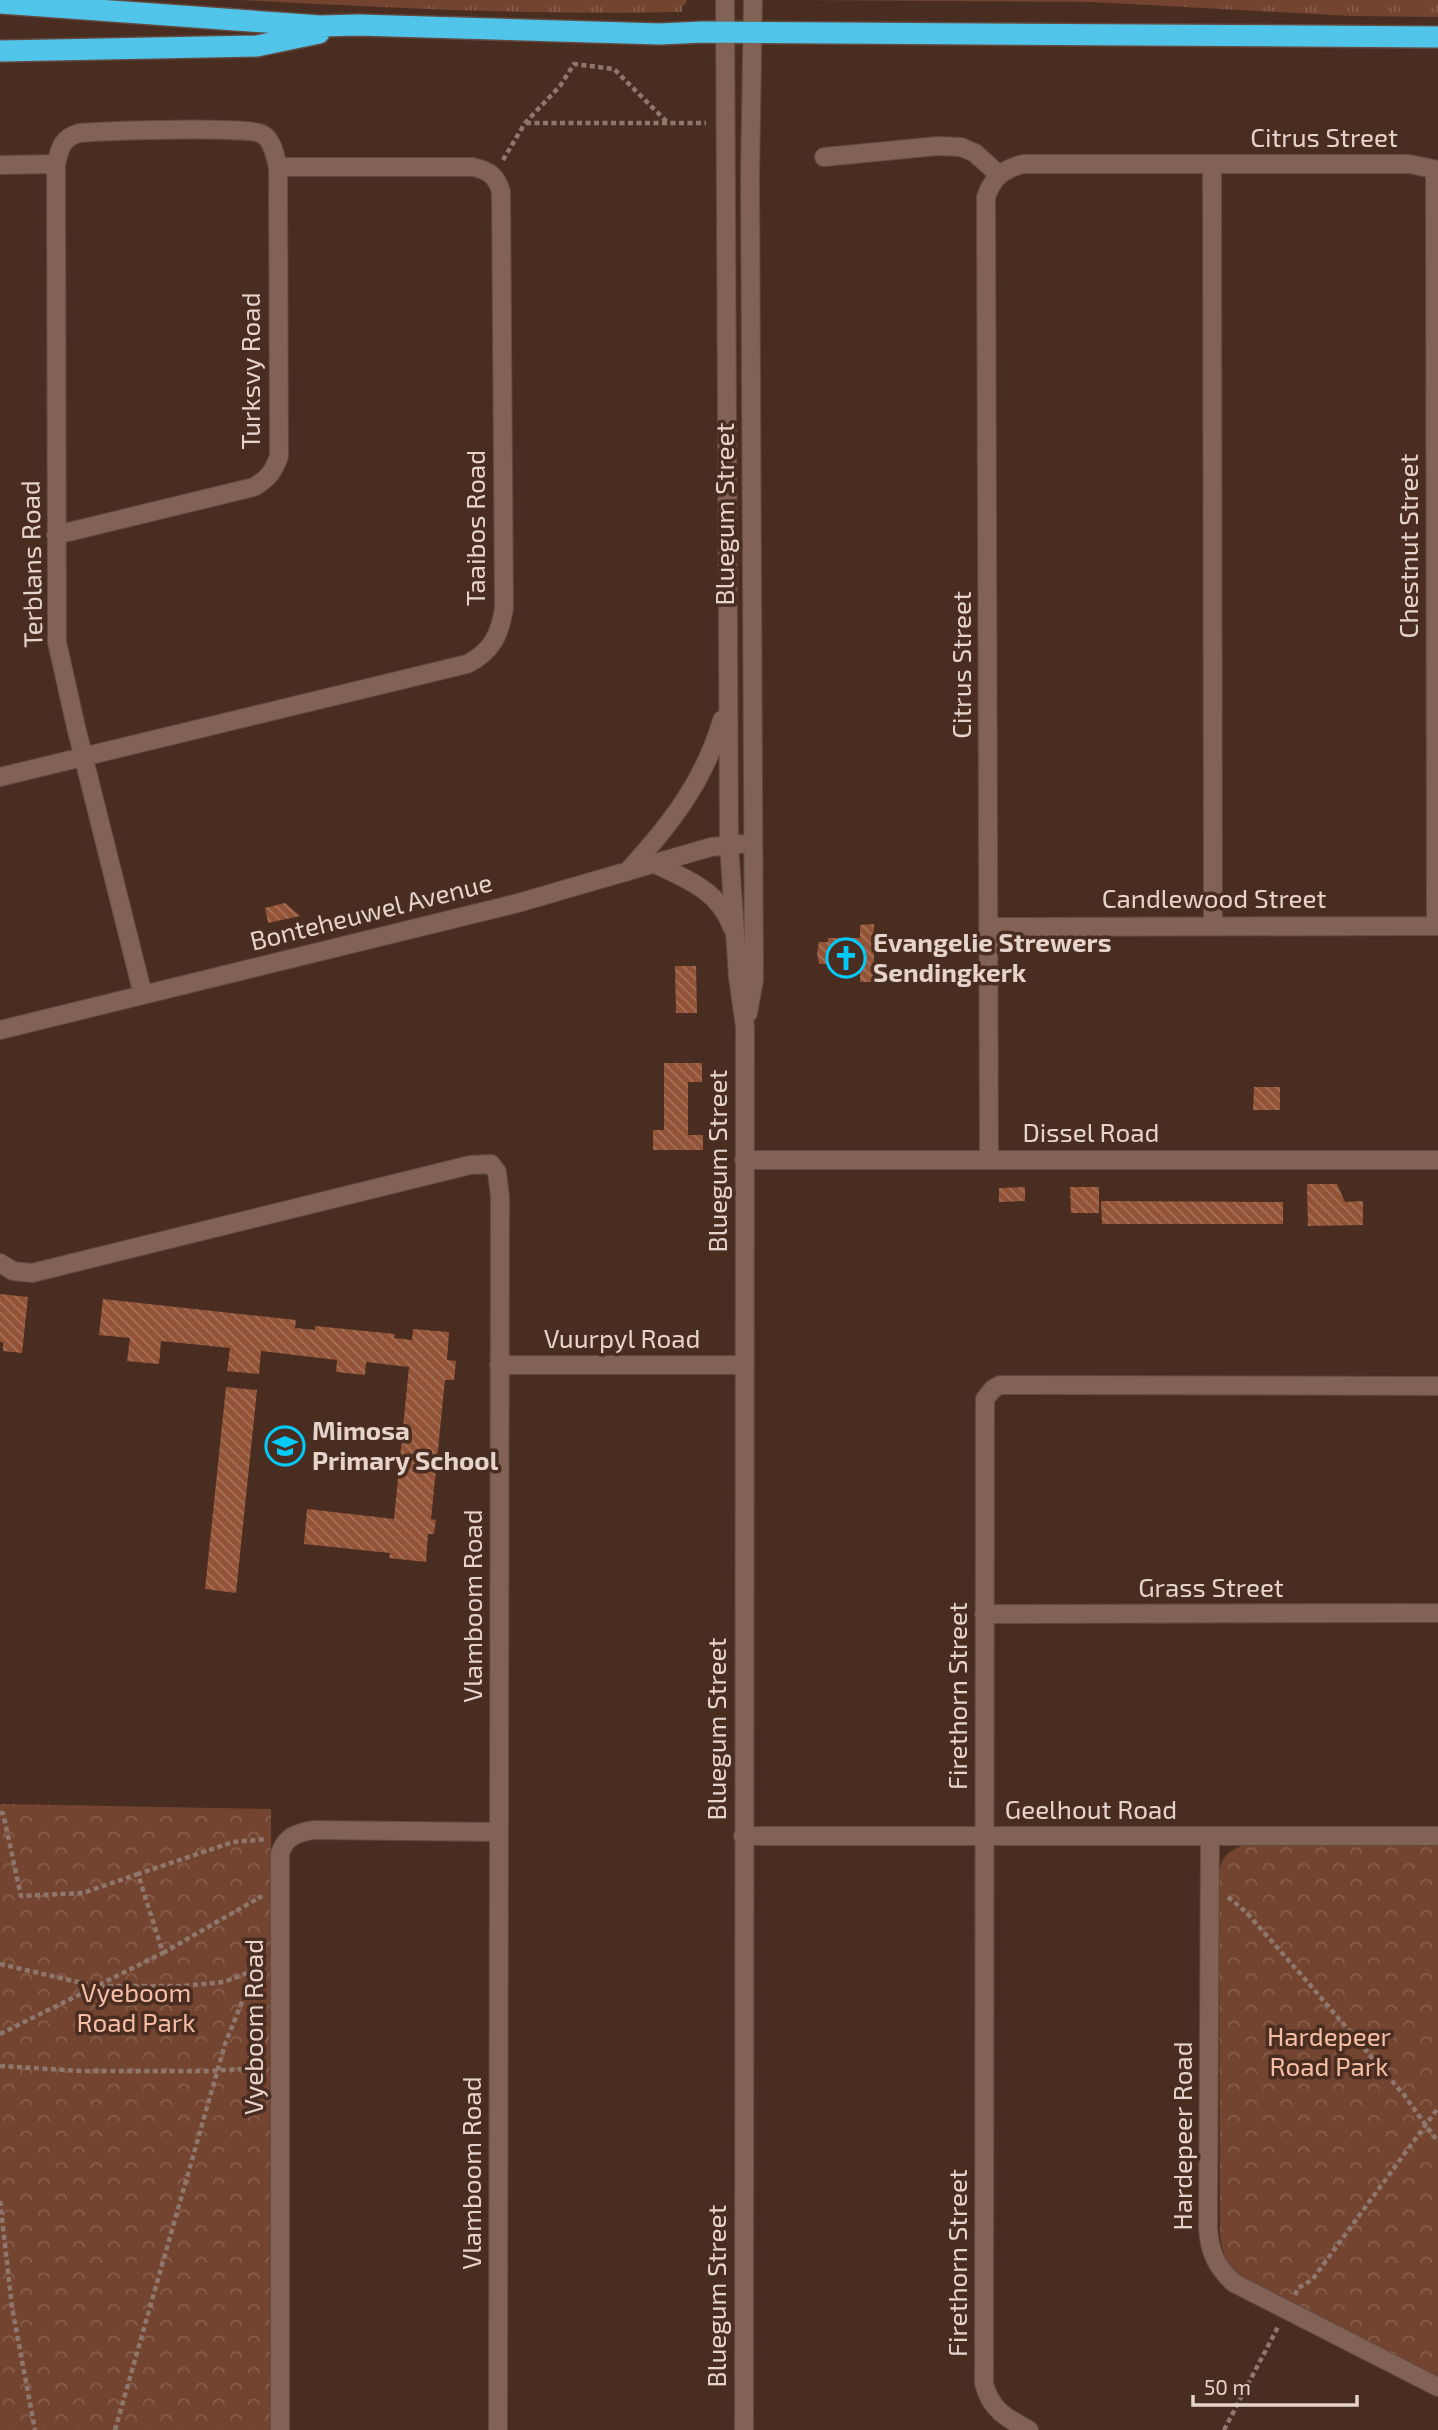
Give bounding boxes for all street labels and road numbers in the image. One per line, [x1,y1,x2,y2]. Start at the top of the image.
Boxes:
street label: Citrus Street [1250,121,1398,152]
street label: Turksvy Road [234,292,265,450]
street label: Bluegum Street [708,423,739,605]
street label: Taaibos Road [459,450,490,606]
street label: Chestnut Street [1392,453,1423,638]
street label: Terblans Road [14,480,47,648]
street label: Citrus Street [945,591,976,739]
street label: Bonteheuwel Avenue [246,865,495,956]
street label: Candlewood Street [1102,882,1326,913]
street label: Bluegum Street [701,1070,732,1252]
street label: Dissel Road [1023,1116,1159,1147]
street label: Vuurpyl Road [544,1322,700,1353]
street label: Vlamboom Road [456,1509,487,1703]
street label: Grass Street [1138,1571,1284,1602]
street label: Firethorn Street [941,1602,972,1790]
street label: Bluegum Street [700,1638,731,1820]
street label: Geelhout Road [1005,1793,1177,1824]
street label: Vyeboom Road [237,1939,268,2115]
street label: Hardepeer Road [1166,2041,1197,2231]
street label: Vlamboom Road [455,2076,486,2270]
street label: Firethorn Street [941,2169,972,2357]
street label: Bluegum Street [700,2205,731,2387]

